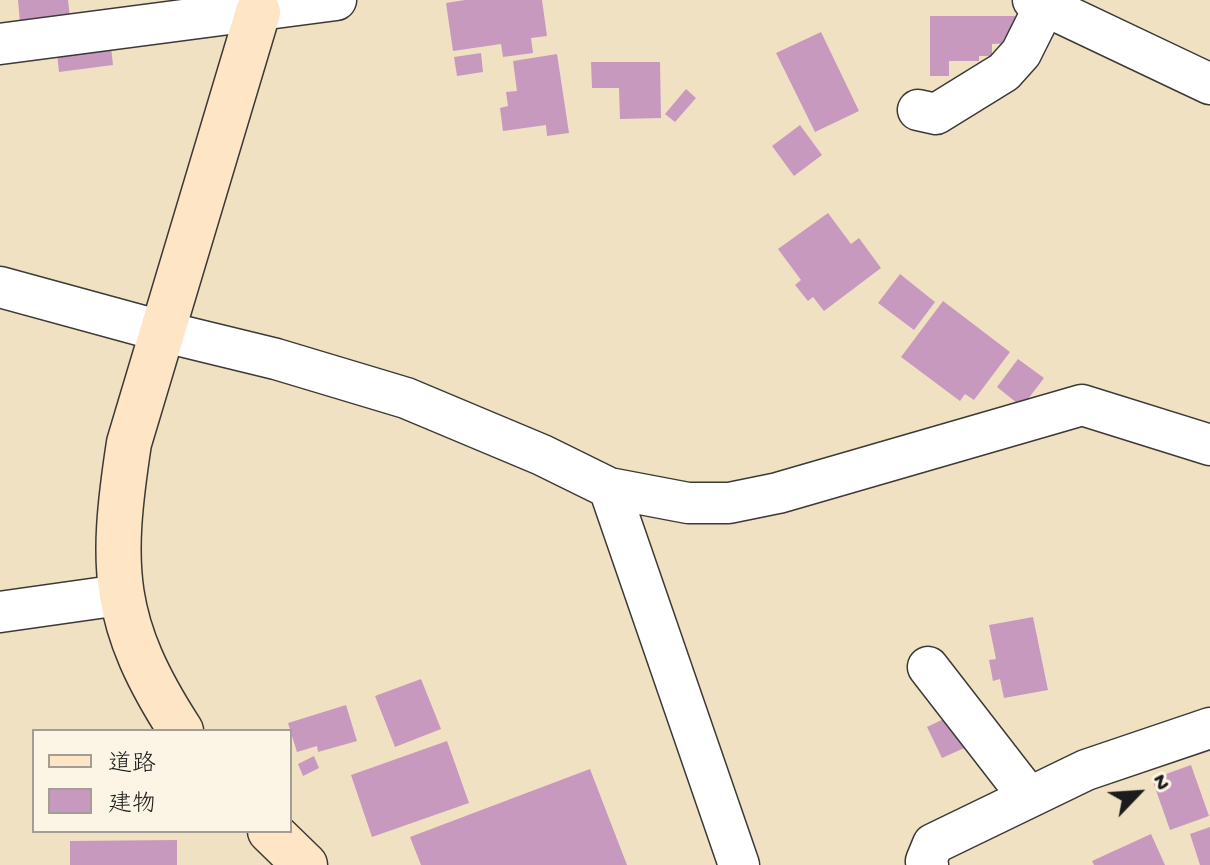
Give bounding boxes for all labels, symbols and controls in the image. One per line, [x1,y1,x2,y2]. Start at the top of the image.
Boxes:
legend [32,729,292,833]
text: 道路 [108,751,156,780]
north arrow [1098,753,1178,833]
text: N [1145,771,1175,795]
text: 建物 [108,791,156,820]

